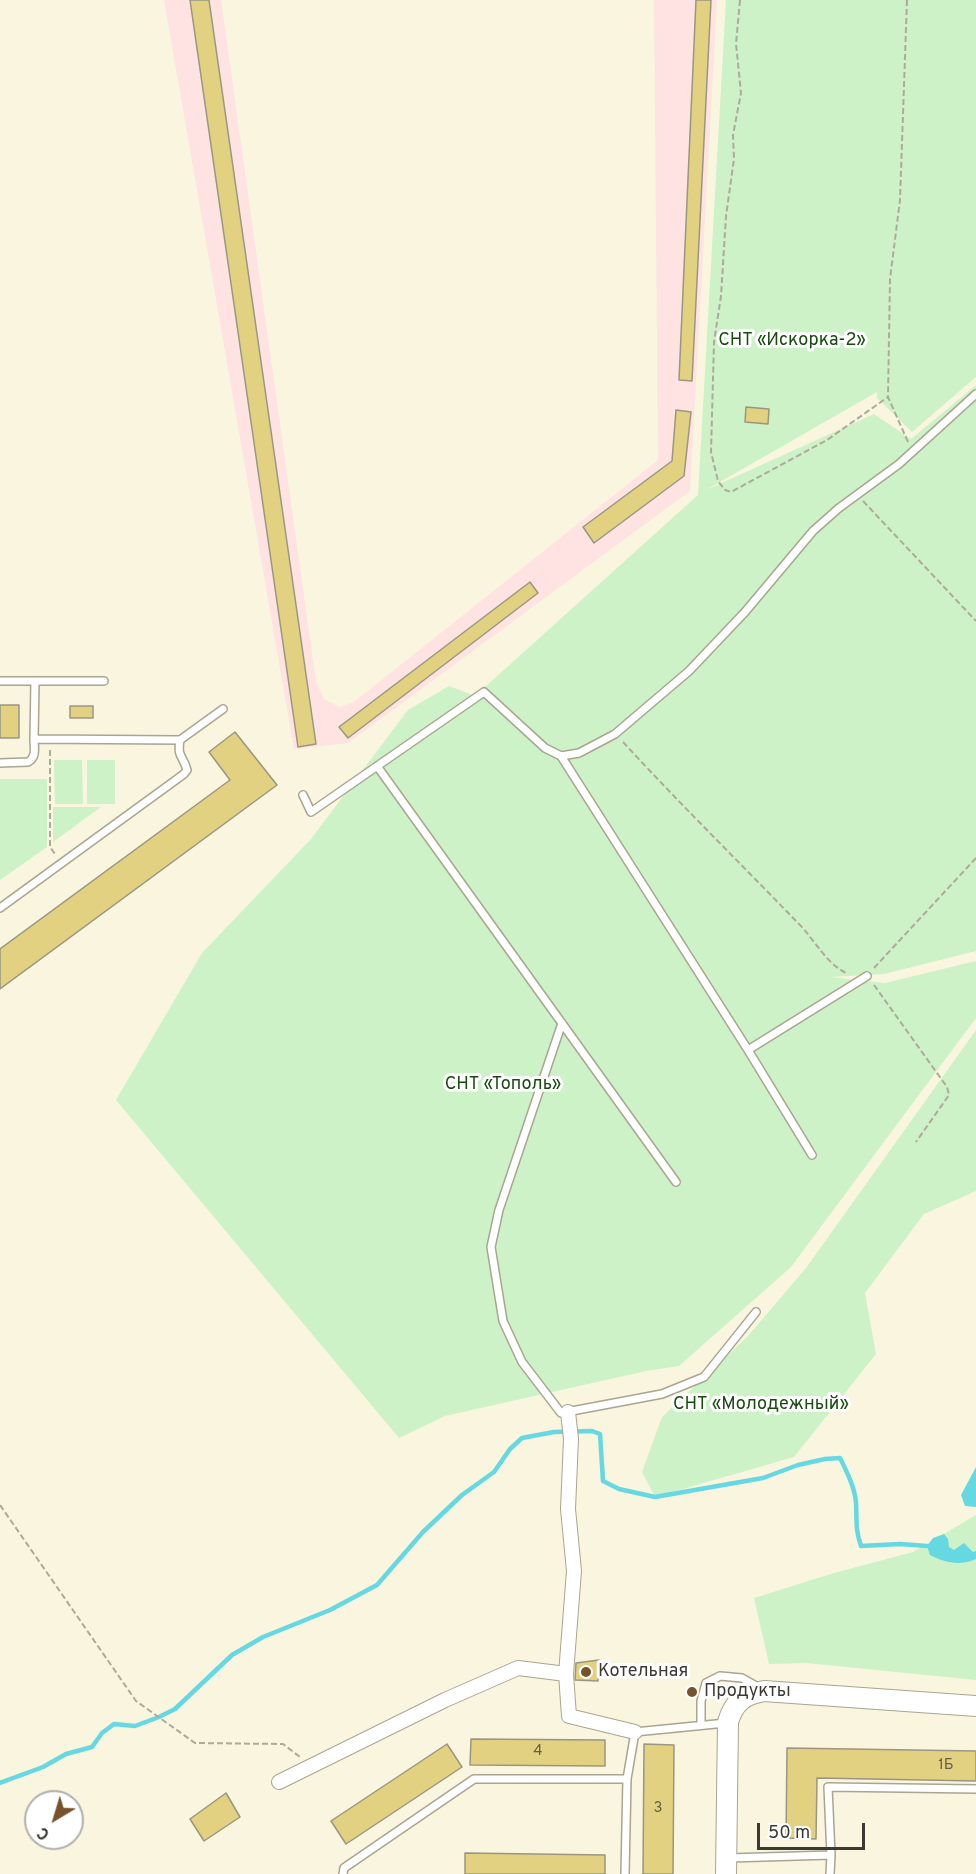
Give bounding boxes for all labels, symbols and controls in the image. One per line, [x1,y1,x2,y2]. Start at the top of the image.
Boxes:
park label: СНТ «Искорка-2» [718,330,866,352]
park label: СНТ «Тополь» [445,1074,561,1096]
park label: СНТ «Молодежный» [673,1394,849,1416]
place label: Котельная [598,1661,688,1683]
marker: Котельная [579,1665,593,1679]
place label: Продукты [704,1681,791,1703]
marker: Продукты [685,1685,699,1699]
house number: 4 [533,1743,543,1761]
house number: 1Б [938,1757,954,1775]
north arrow [24,1790,84,1850]
house number: 3 [653,1800,663,1818]
scale bar [760,1811,868,1849]
text: С [34,1822,54,1844]
text: 50 m [768,1822,810,1845]

